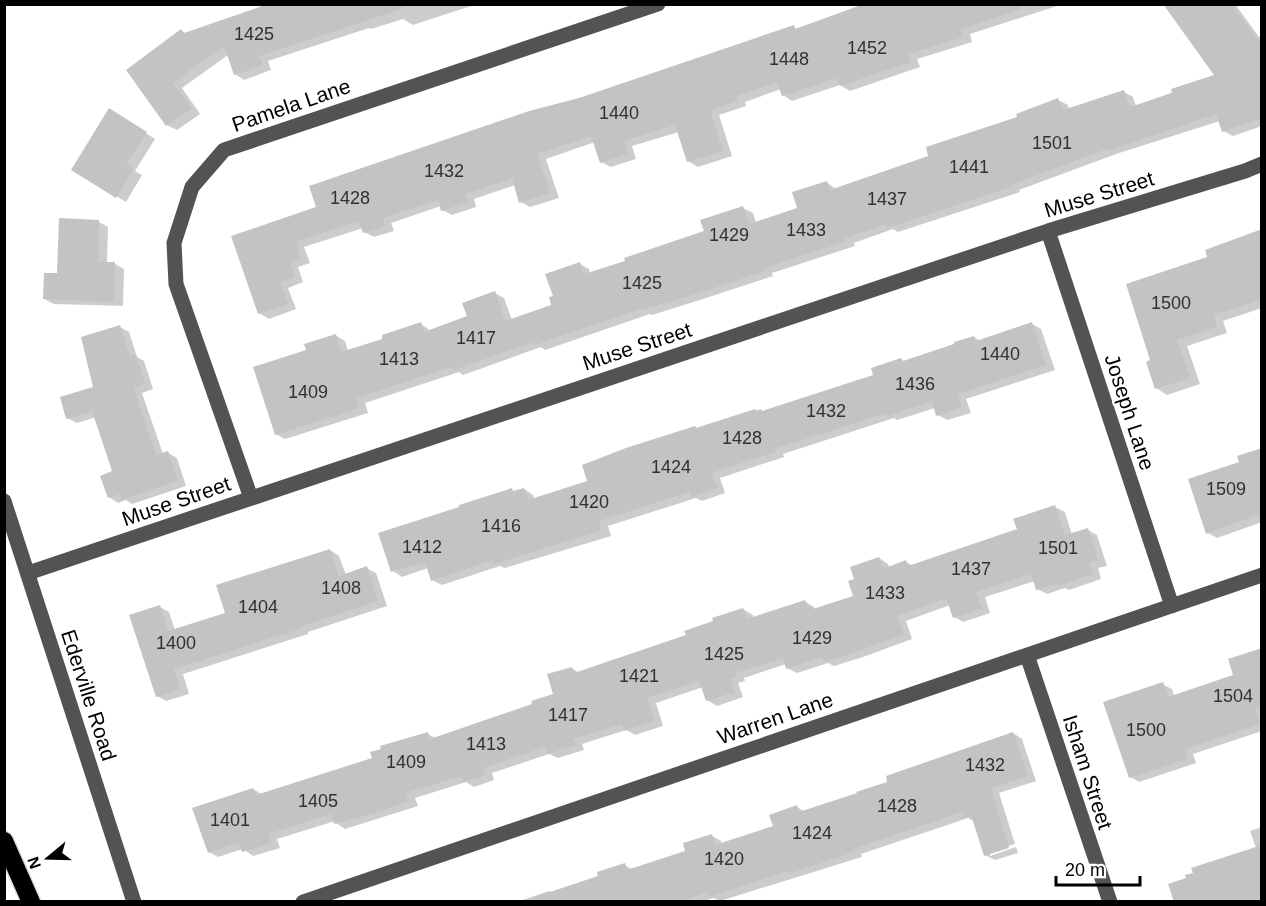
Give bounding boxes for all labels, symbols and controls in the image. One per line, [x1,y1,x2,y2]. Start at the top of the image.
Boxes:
house number: 1425 [234,24,274,44]
house number: 1452 [847,38,887,58]
house number: 1448 [769,49,809,69]
street label: Pamela Lane [229,74,353,136]
house number: 1440 [599,103,639,123]
house number: 1501 [1032,133,1072,153]
house number: 1441 [949,157,989,177]
house number: 1432 [424,161,464,181]
street label: Muse Street [1042,166,1157,222]
house number: 1428 [330,188,370,208]
house number: 1437 [867,189,907,209]
house number: 1433 [786,220,826,240]
house number: 1429 [709,225,749,245]
house number: 1425 [622,273,662,293]
house number: 1500 [1151,293,1191,313]
street label: Muse Street [580,318,695,374]
house number: 1417 [456,328,496,348]
house number: 1440 [980,344,1020,364]
house number: 1413 [379,349,419,369]
street label: Joseph Lane [1100,351,1160,473]
house number: 1436 [895,374,935,394]
house number: 1409 [288,382,328,402]
house number: 1432 [806,401,846,421]
house number: 1428 [722,428,762,448]
house number: 1424 [651,457,691,477]
street label: Muse Street [119,472,233,530]
house number: 1509 [1206,479,1246,499]
house number: 1420 [569,492,609,512]
house number: 1416 [481,516,521,536]
house number: 1412 [402,537,442,557]
house number: 1501 [1038,538,1078,558]
house number: 1437 [951,559,991,579]
house number: 1408 [321,578,361,598]
house number: 1433 [865,583,905,603]
house number: 1404 [238,597,278,617]
street label: Ederville Road [57,626,121,764]
house number: 1429 [792,628,832,648]
house number: 1400 [156,633,196,653]
house number: 1425 [704,644,744,664]
house number: 1421 [619,666,659,686]
house number: 1504 [1213,686,1253,706]
street label: Warren Lane [714,687,836,749]
house number: 1417 [548,705,588,725]
street label: Isham Street [1059,712,1117,832]
house number: 1500 [1126,720,1166,740]
house number: 1413 [466,734,506,754]
house number: 1409 [386,752,426,772]
house number: 1432 [965,755,1005,775]
house number: 1405 [298,791,338,811]
house number: 1428 [877,796,917,816]
house number: 1401 [210,810,250,830]
house number: 1424 [792,823,832,843]
north arrow [18,828,78,888]
house number: 1420 [704,849,744,869]
scale bar [1056,849,1140,887]
text: N [24,854,44,871]
text: 20 m [1065,860,1105,880]

